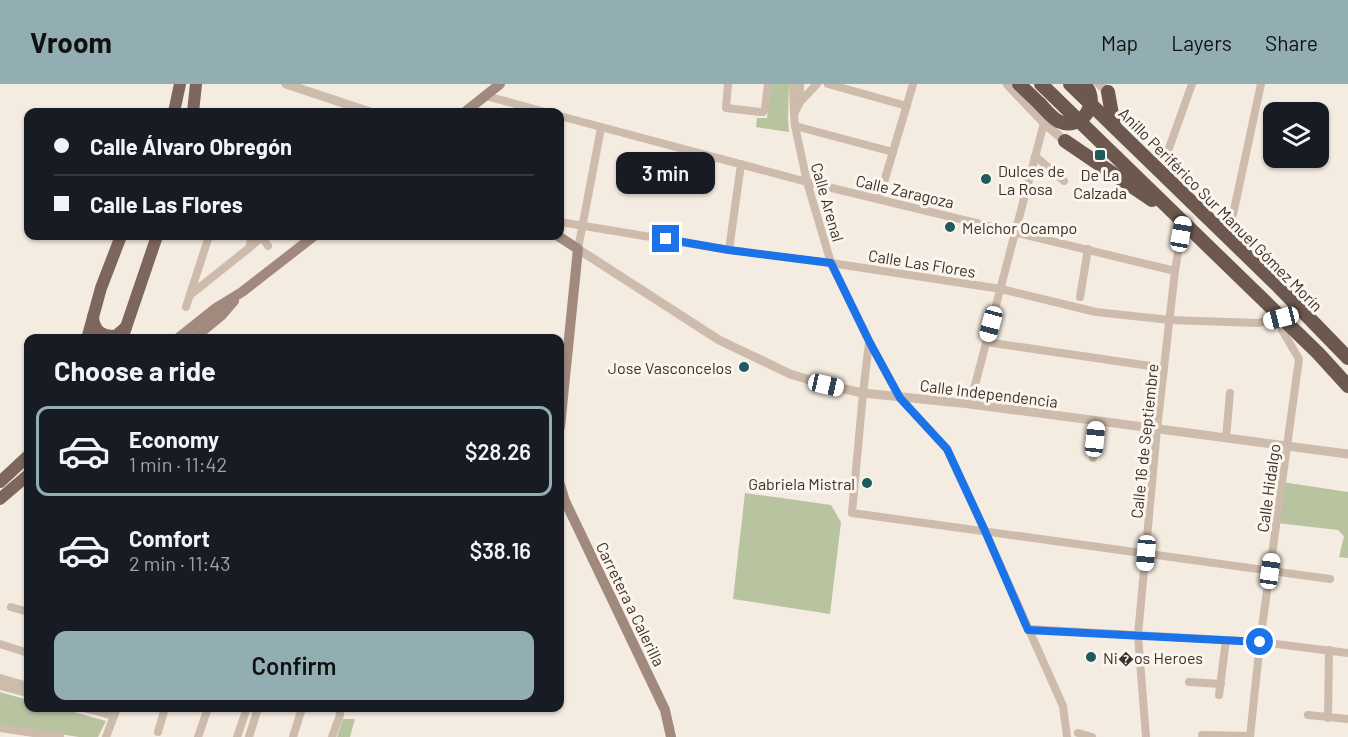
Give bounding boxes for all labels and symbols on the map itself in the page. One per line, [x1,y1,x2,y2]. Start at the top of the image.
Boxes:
street label: Anillo Periférico Sur Manuel Gómez Morín [1115,103,1327,315]
marker: De La Calzada [1093,148,1107,162]
callout: 3 min [616,152,716,194]
street label: Calle Arenal [808,160,848,244]
place label: Dulces de La Rosa [998,161,1065,198]
place label: De La Calzada [1073,165,1127,202]
street label: Calle Zaragoza [854,170,956,212]
marker: Dulces de La Rosa [979,172,993,186]
car [1169,215,1193,253]
place label: Melchor Ocampo [962,218,1077,237]
marker: Melchor Ocampo [943,220,957,234]
route end [652,225,679,252]
street label: Calle Las Flores [867,245,977,281]
car [978,304,1004,344]
car [1261,305,1301,331]
place label: Jose Vasconcelos [608,358,732,377]
marker: Jose Vasconcelos [737,360,751,374]
street label: Calle 16 de Septiembre [1126,363,1162,519]
car [806,372,846,398]
street label: Calle Independencia [919,375,1059,411]
car [1084,420,1106,458]
street label: Calle Hidalgo [1252,442,1284,534]
place label: Gabriela Mistral [748,474,855,493]
marker: Gabriela Mistral [860,476,874,490]
car [1135,534,1157,572]
street label: Carretera a Calerilla [593,539,669,669]
car [1259,552,1281,590]
route start [1246,628,1273,655]
place label: Ni�os Heroes [1103,648,1203,667]
marker: Ni�os Heroes [1084,650,1098,664]

